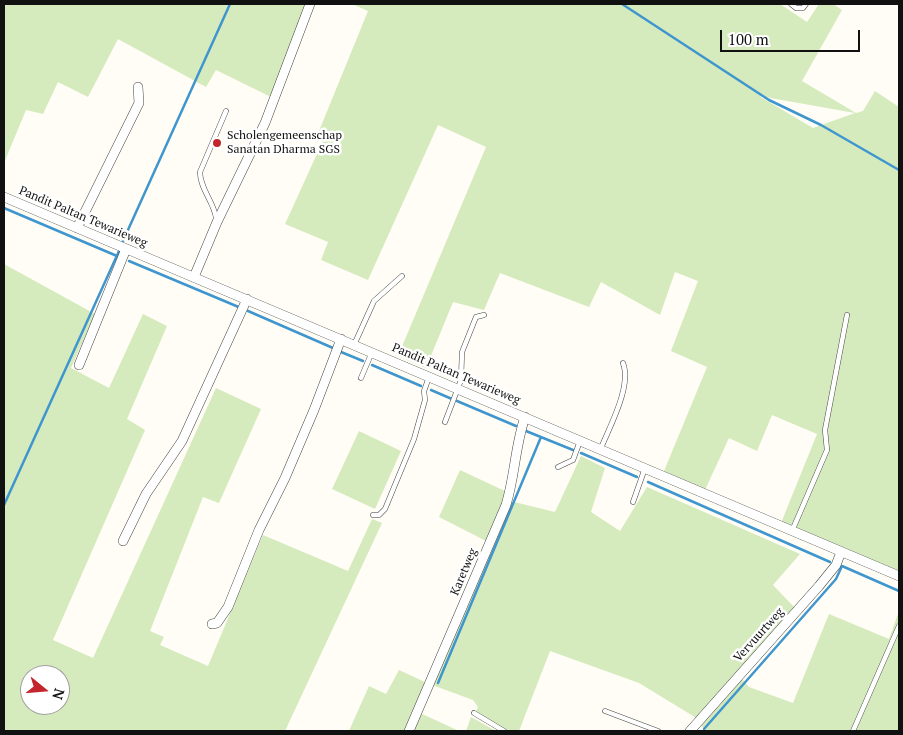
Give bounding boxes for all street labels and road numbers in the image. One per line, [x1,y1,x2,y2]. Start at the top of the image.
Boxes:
street label: Pandit Paltan Tewarieweg [17,183,149,251]
street label: Pandit Paltan Tewarieweg [390,340,522,408]
street label: Karetweg [448,546,480,598]
street label: Vervuurtweg [731,605,787,665]

